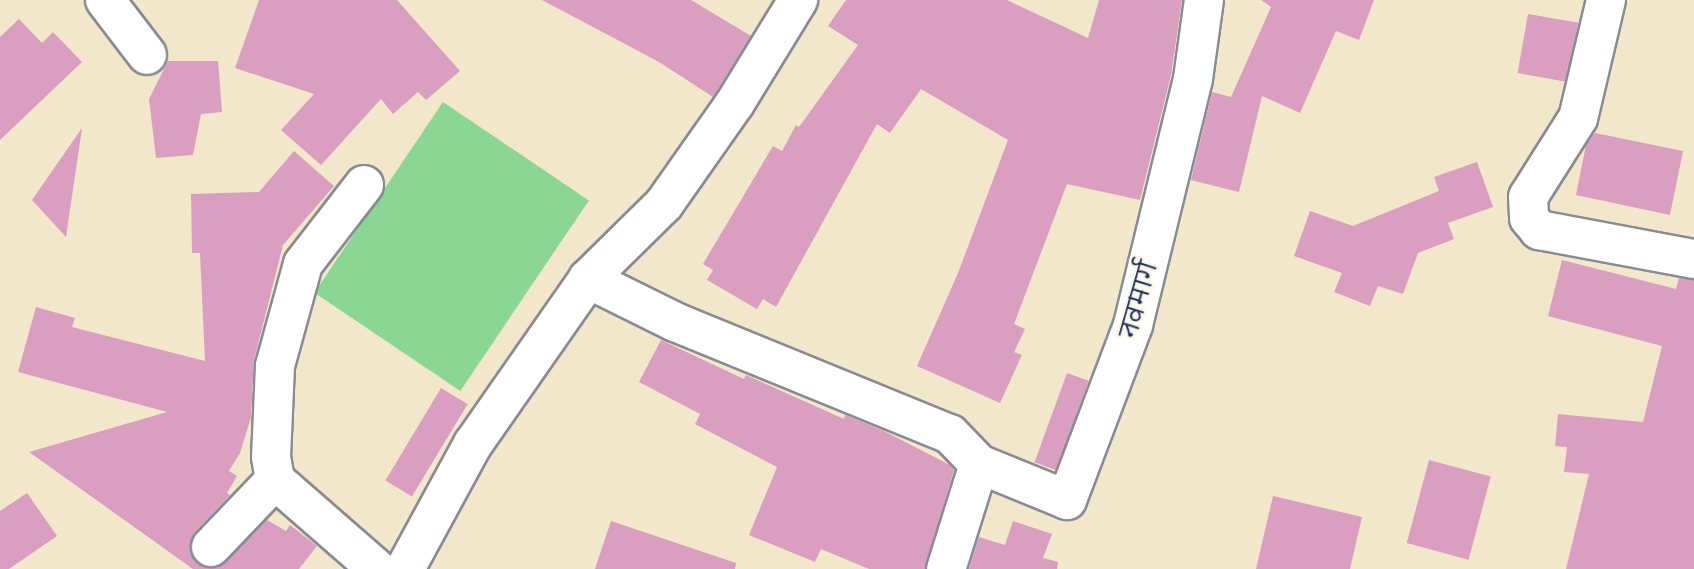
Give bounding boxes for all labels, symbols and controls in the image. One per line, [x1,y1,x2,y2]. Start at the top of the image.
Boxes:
street label: नवमार्ग [1113,257,1163,341]

